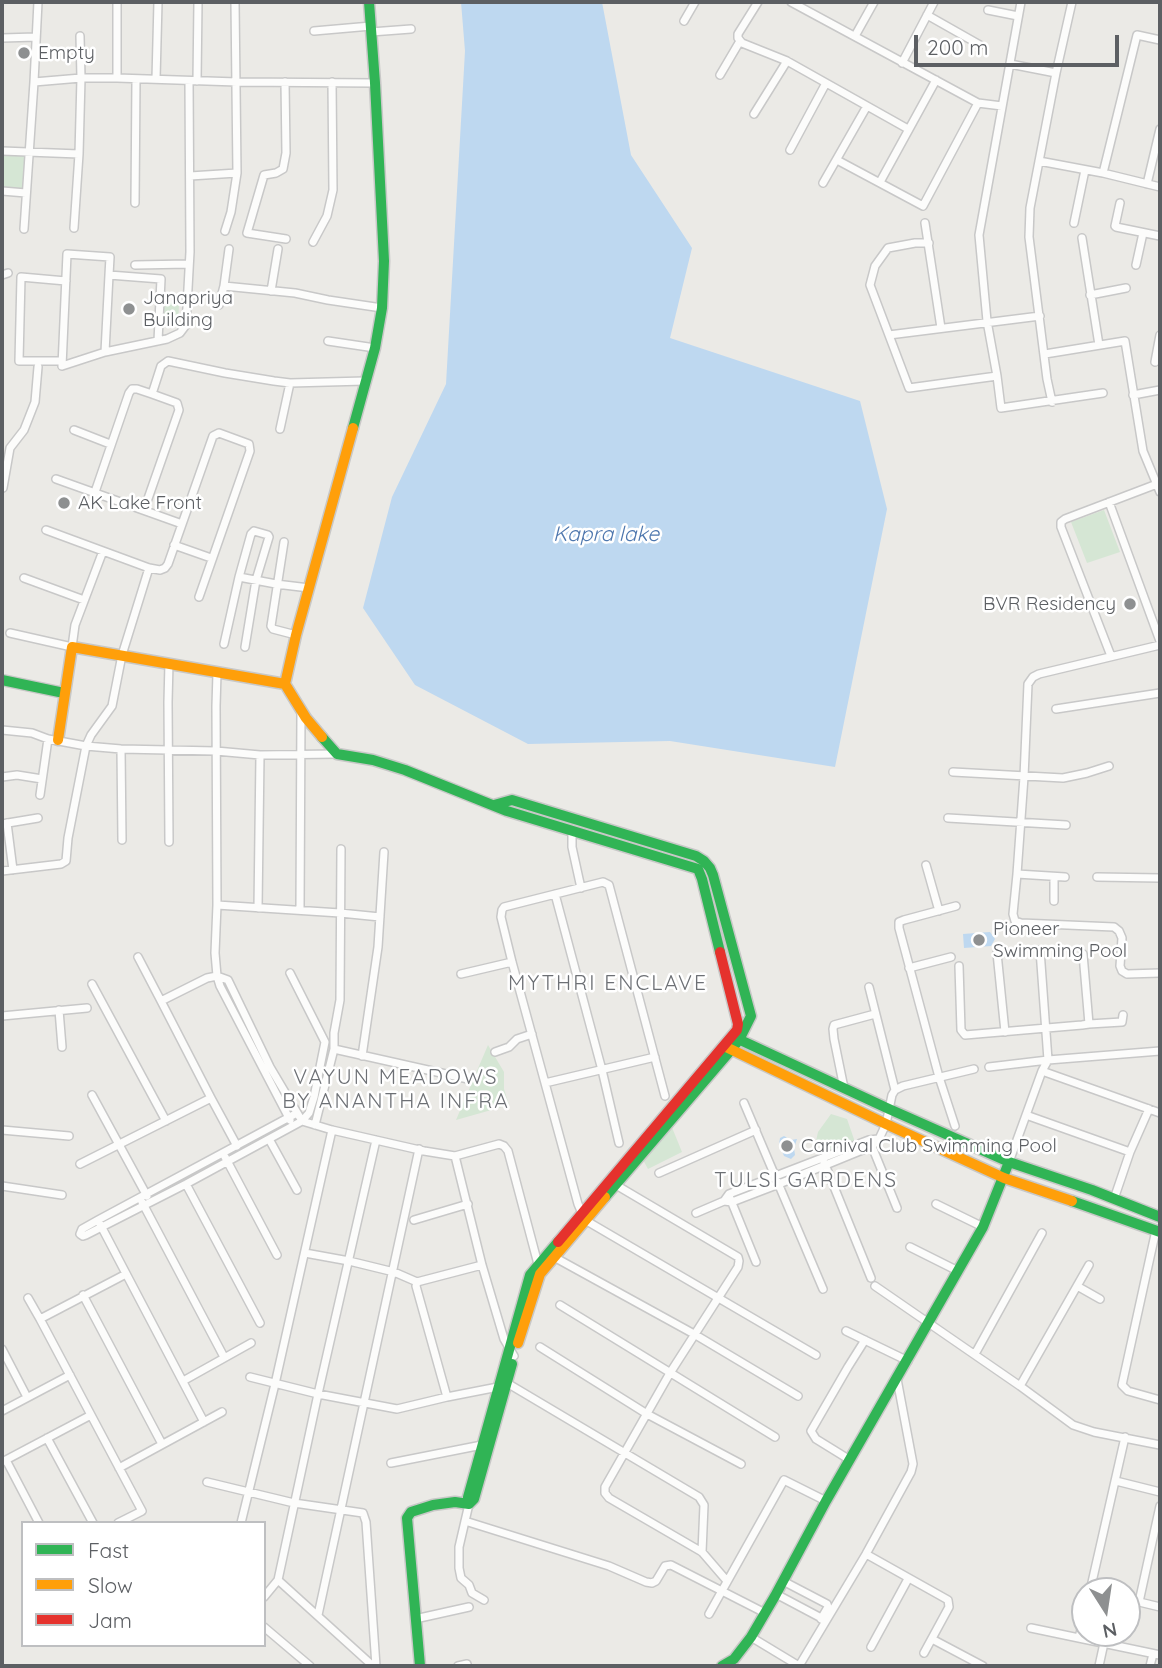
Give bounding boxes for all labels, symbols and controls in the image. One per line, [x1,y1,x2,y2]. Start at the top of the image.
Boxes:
scale bar [917,21,1122,65]
text: 200 m [927,34,989,60]
place label: Empty [38,42,95,64]
marker: Empty [16,45,32,61]
place label: Janapriya Building [143,287,233,331]
marker: Janapriya Building [121,301,137,317]
place label: AK Lake Front [78,492,202,514]
marker: AK Lake Front [56,495,72,511]
water label: Kapra lake [553,522,659,548]
place label: BVR Residency [983,593,1116,615]
marker: BVR Residency [1122,596,1138,612]
place label: Pioneer Swimming Pool [993,918,1127,962]
marker: Pioneer Swimming Pool [971,932,987,948]
district label: MYTHRI ENCLAVE [510,971,706,997]
district label: VAYUN MEADOWS BY ANANTHA INFRA [284,1065,508,1115]
place label: Carnival Club Swimming Pool [801,1135,1057,1157]
marker: Carnival Club Swimming Pool [779,1138,795,1154]
district label: TULSI GARDENS [716,1168,896,1194]
legend [21,1521,266,1647]
text: Fast [88,1537,129,1563]
text: Slow [88,1572,133,1598]
north arrow [1071,1577,1141,1647]
text: Jam [88,1607,132,1633]
text: N [1101,1617,1119,1644]

